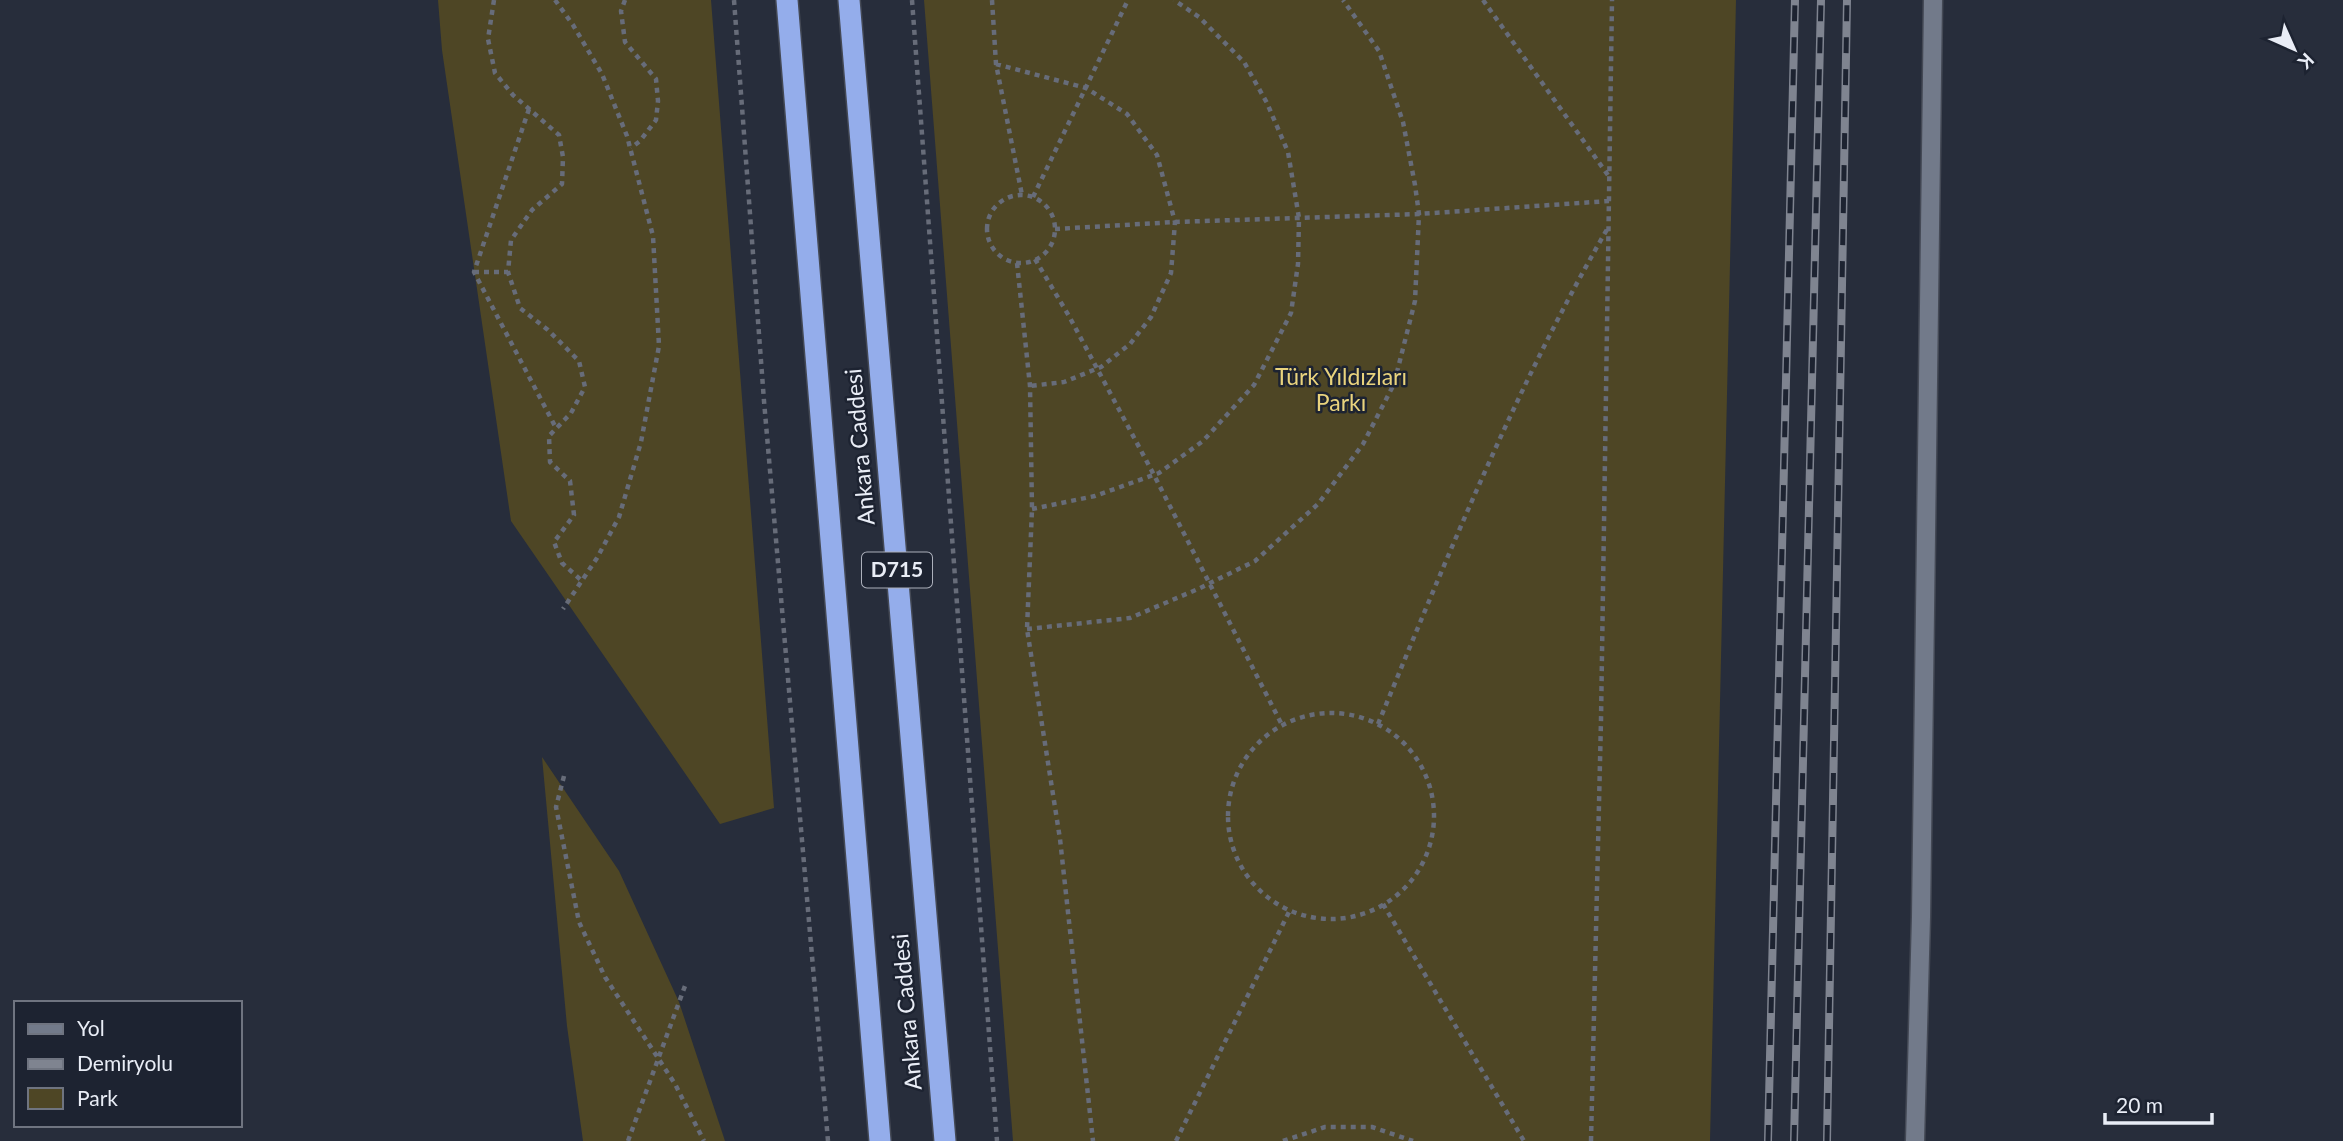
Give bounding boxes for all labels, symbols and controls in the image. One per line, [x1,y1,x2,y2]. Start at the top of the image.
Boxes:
north arrow [2259,14,2329,84]
text: K [2293,49,2319,75]
park label: Türk Yıldızları Parkı [1275,362,1407,416]
street label: Ankara Caddesi [838,368,880,527]
road number: D715 [862,552,932,588]
street label: Ankara Caddesi [885,933,927,1092]
legend [14,1001,242,1127]
text: Yol [77,1015,105,1040]
text: Demiryolu [77,1050,173,1075]
scale bar [2105,1082,2212,1126]
text: Park [77,1085,118,1110]
text: 20 m [2116,1092,2163,1117]

